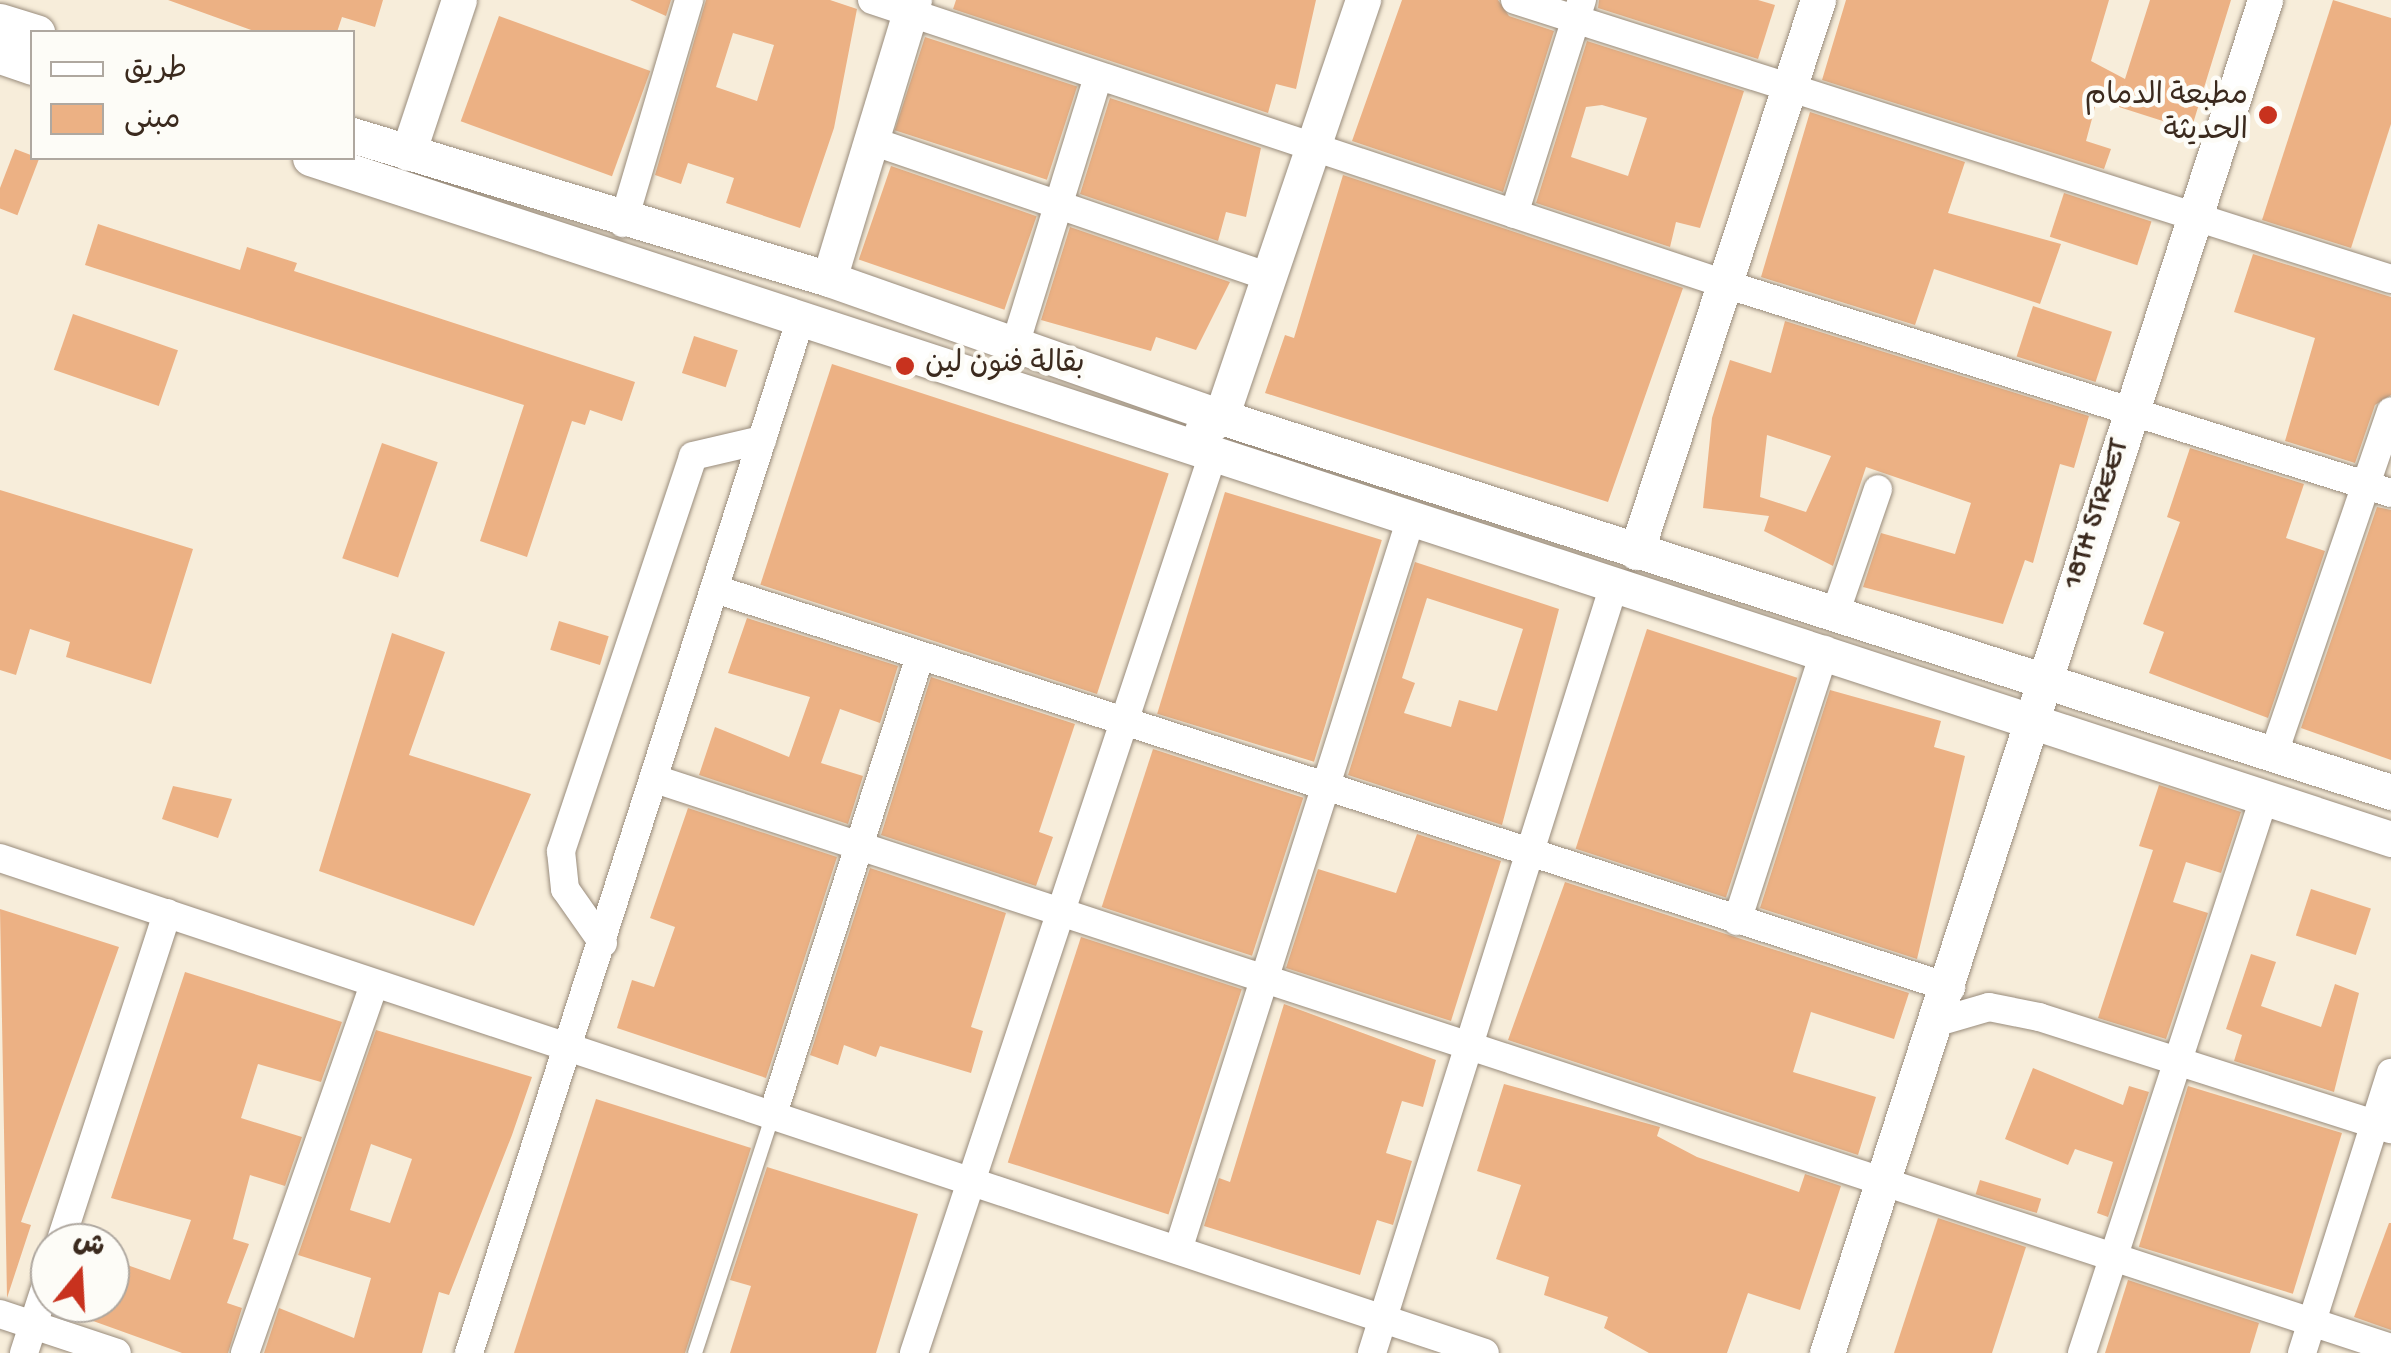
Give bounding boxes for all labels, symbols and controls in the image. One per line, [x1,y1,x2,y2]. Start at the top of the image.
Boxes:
legend [30,30,355,160]
text: طريق [124,54,187,89]
place label: مطبعة الدمام الحديثة [2084,80,2248,150]
text: مبنى [124,104,180,139]
marker: مطبعة الدمام الحديثة [2257,104,2279,126]
place label: بقالة فنون لين [925,348,1085,384]
marker: بقالة فنون لين [894,355,916,377]
street label: 18TH STREET [2057,436,2139,594]
north arrow [30,1223,130,1323]
text: ش [69,1225,109,1266]

